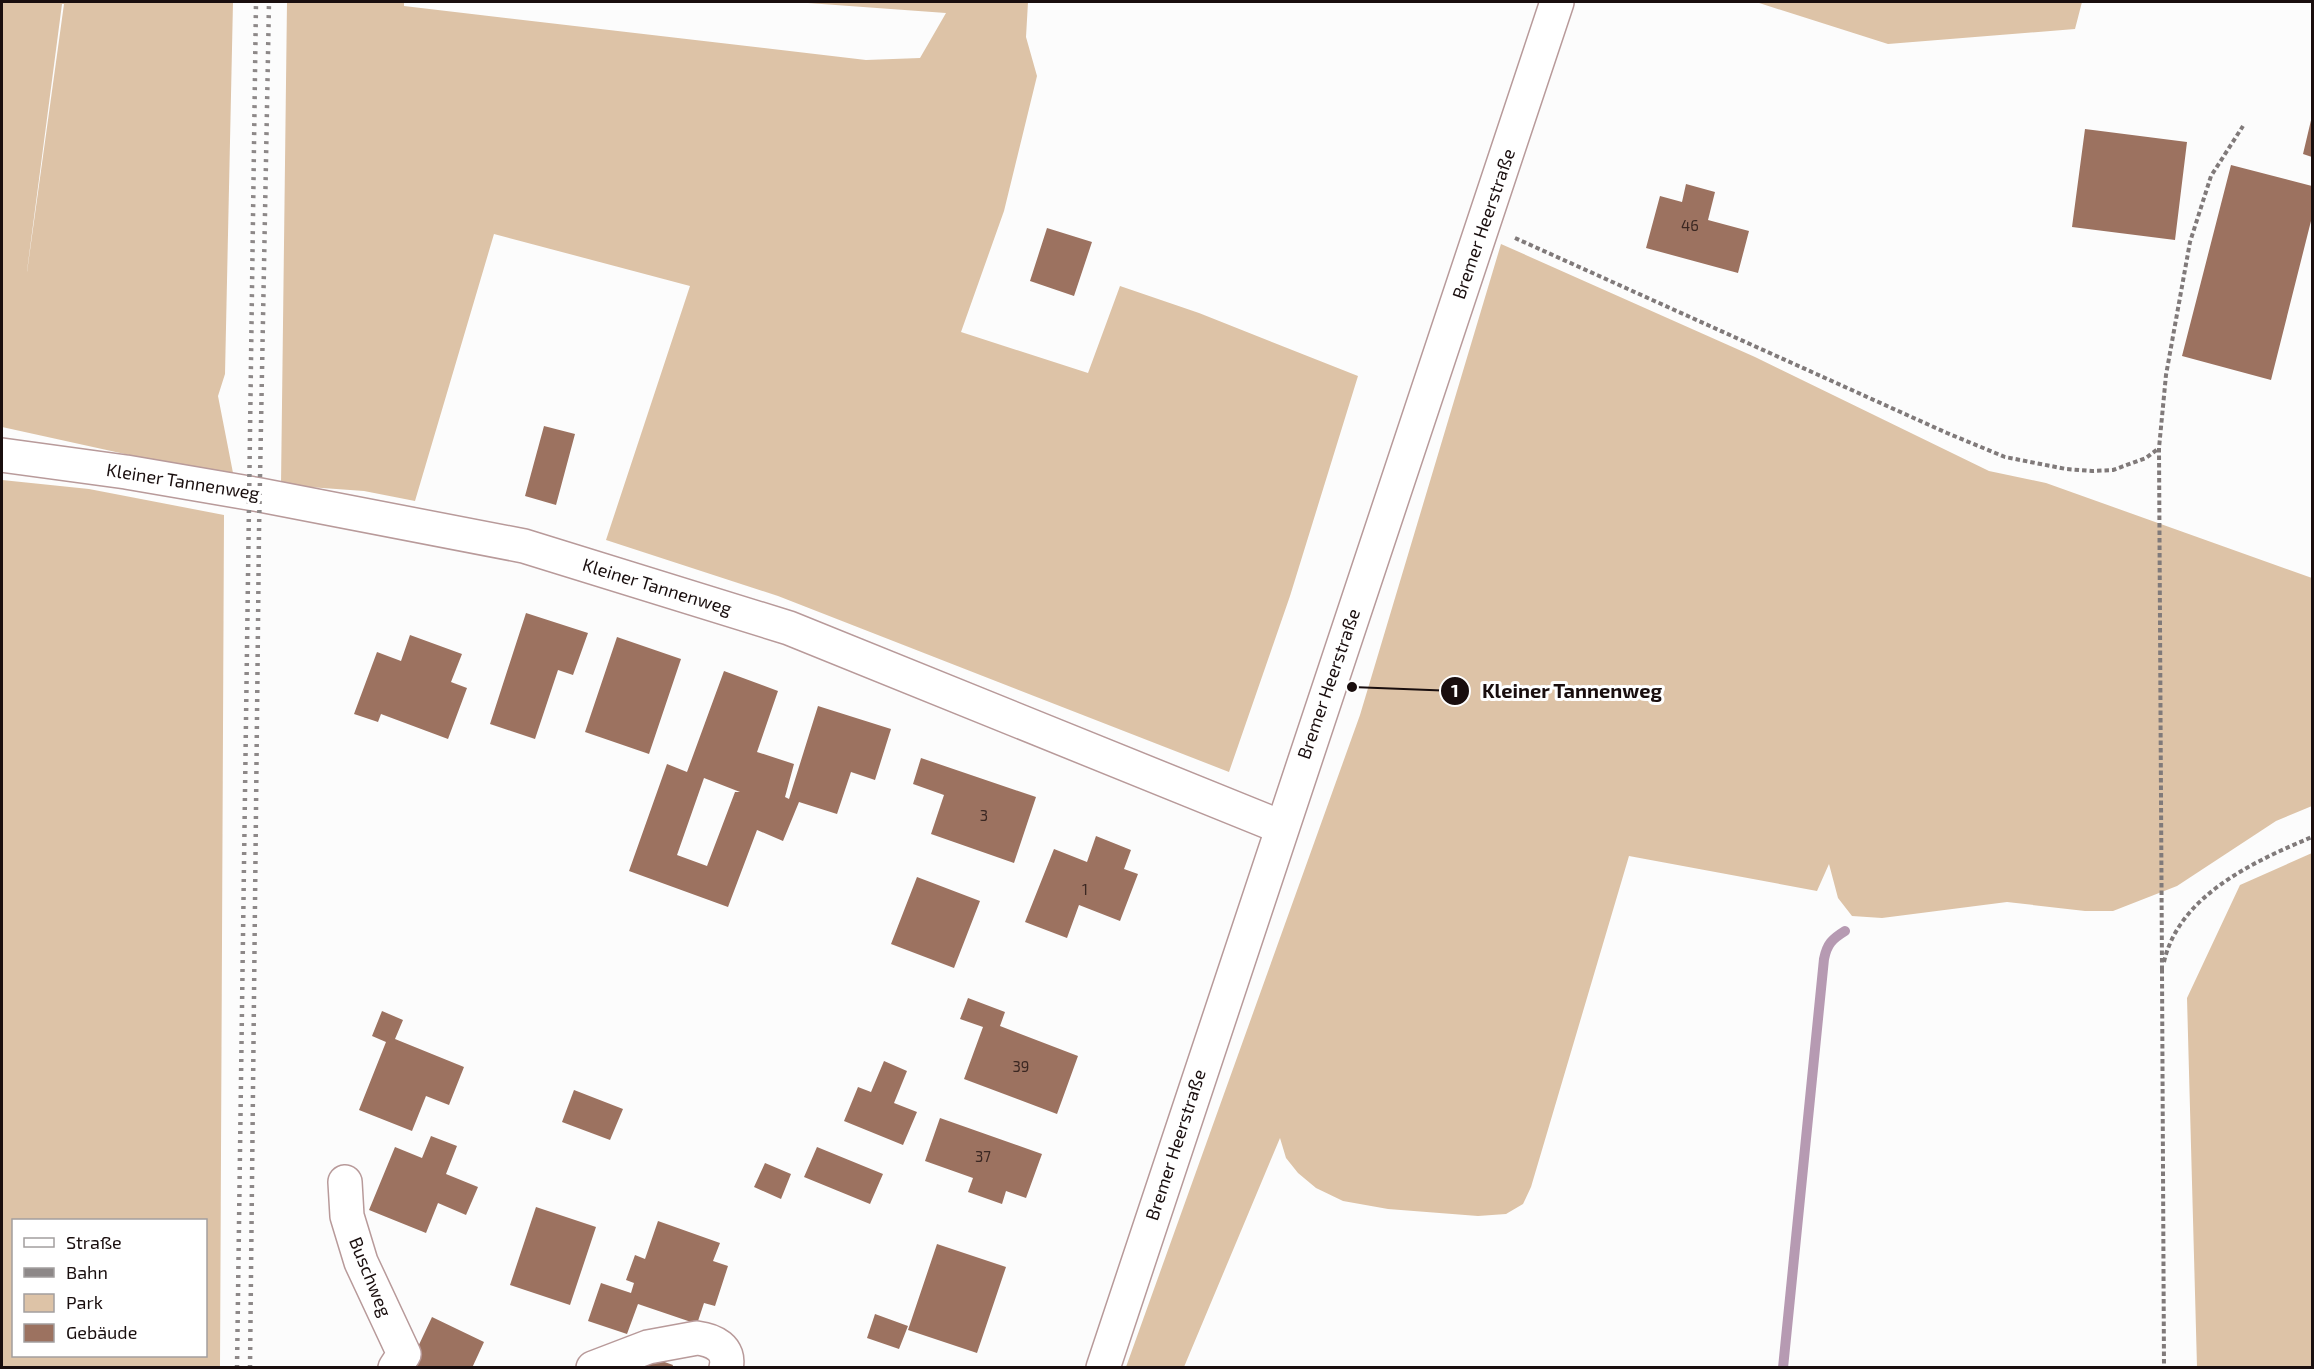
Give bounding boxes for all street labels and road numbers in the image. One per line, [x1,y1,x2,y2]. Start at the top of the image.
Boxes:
street label: Bremer Heerstraße [1447,146,1519,302]
street label: Kleiner Tannenweg [105,458,261,504]
street label: Kleiner Tannenweg [580,553,735,619]
street label: Bremer Heerstraße [1292,606,1364,762]
street label: Bremer Heerstraße [1140,1066,1210,1223]
street label: Buschweg [345,1233,397,1320]

